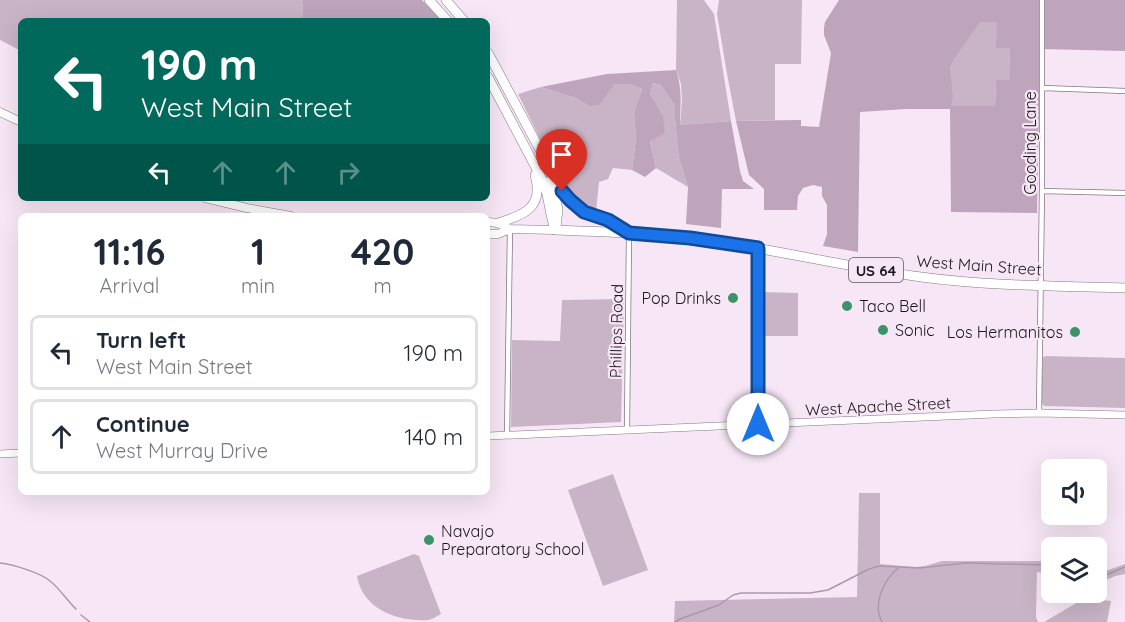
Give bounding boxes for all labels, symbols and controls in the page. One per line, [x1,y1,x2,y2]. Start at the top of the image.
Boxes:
text: 190 m [141,38,257,91]
icon: left [42,42,120,120]
text: West Main Street [141,90,352,124]
street label: Gooding Lane [1020,91,1040,195]
pin [536,129,587,191]
icon: arrive [545,138,578,171]
icon: left [143,156,176,189]
icon: ahead [206,156,239,189]
icon: ahead [269,156,302,189]
icon: right [332,156,365,189]
text: 11:16 [94,229,165,274]
text: 1 [251,229,265,274]
text: 420 [351,229,414,274]
street label: West Main Street [916,251,1042,279]
road number: US 64 [849,258,903,282]
text: Arrival [100,273,159,298]
text: min [241,273,275,298]
text: m [373,273,392,298]
street label: Phillips Road [605,284,627,378]
place label: Pop Drinks [642,288,721,308]
marker: Pop Drinks [726,291,740,305]
place label: Taco Bell [859,296,926,316]
marker: Taco Bell [840,299,854,313]
place label: Sonic [895,320,935,340]
place label: Los Hermanitos [947,322,1063,342]
marker: Sonic [876,323,890,337]
marker: Los Hermanitos [1068,325,1082,339]
text: Turn left [96,326,186,354]
icon: left [45,336,78,369]
text: 190 m [403,339,463,367]
text: West Main Street [96,354,253,379]
position arrow [726,392,790,456]
street label: West Apache Street [805,392,951,420]
text: Continue [96,410,190,438]
icon: ahead [45,420,78,453]
text: 140 m [404,423,463,451]
text: West Murray Drive [96,438,268,463]
map controls [1041,459,1107,603]
button: sound [1041,459,1107,525]
place label: Navajo Preparatory School [441,521,584,559]
marker: Navajo Preparatory School [422,533,436,547]
button: layers [1041,537,1107,603]

